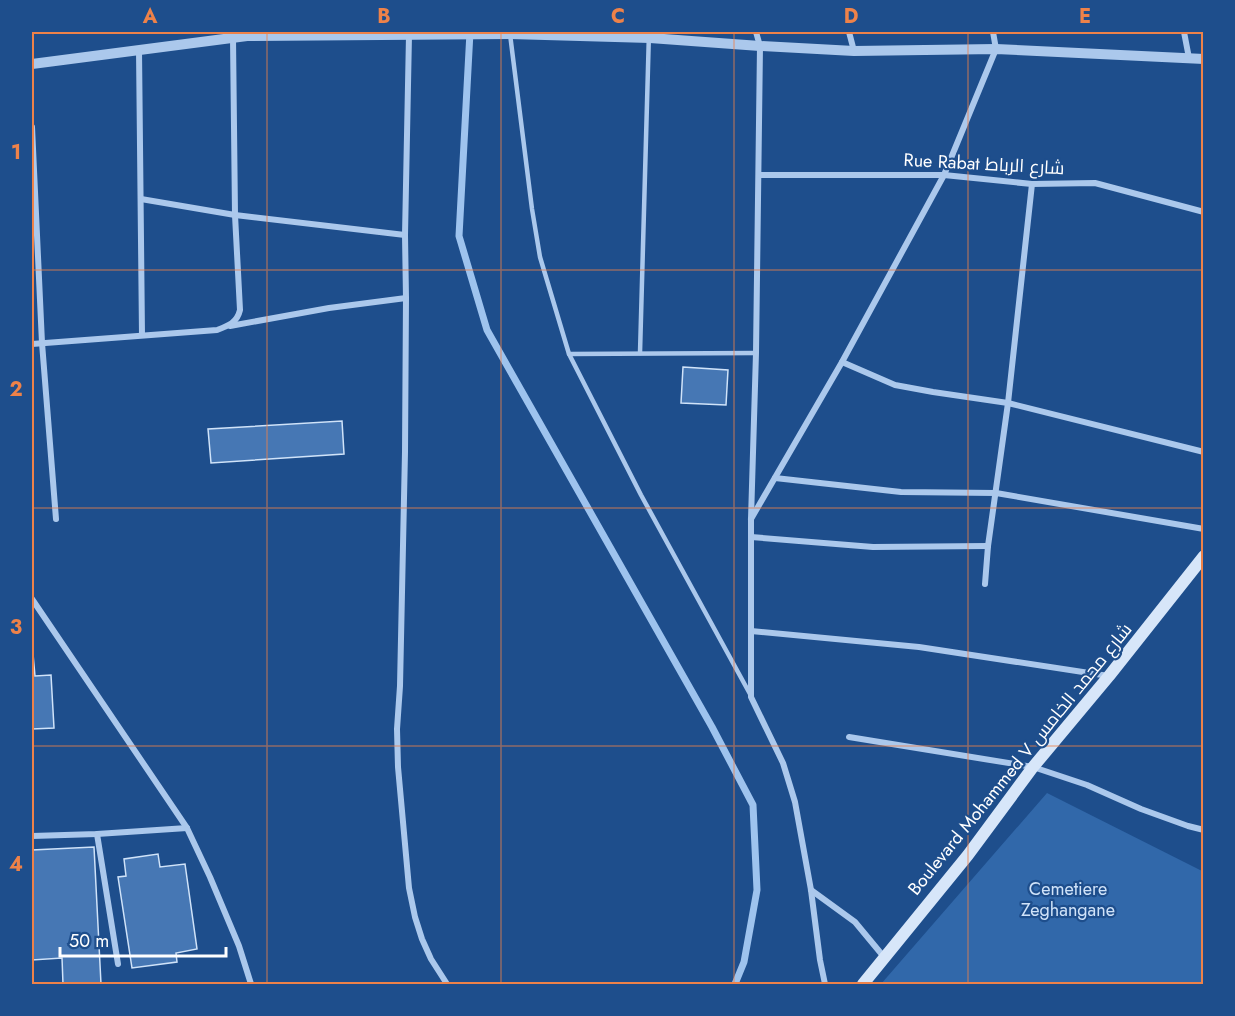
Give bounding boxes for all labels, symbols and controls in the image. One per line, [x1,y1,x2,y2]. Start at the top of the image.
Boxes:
text: A [142,2,158,31]
text: B [377,2,391,31]
text: C [611,2,625,31]
text: D [844,2,858,31]
text: E [1079,2,1091,31]
text: 1 [11,138,21,167]
street label: Rue Rabat شارع الرباط [903,147,1065,181]
text: 2 [9,375,23,404]
text: 3 [10,613,22,642]
street label: Boulevard Mohammed V شارع محمد الخامس [902,617,1138,901]
text: 4 [9,850,23,879]
park label: Cemetiere Zeghangane [1021,876,1115,923]
scale bar [60,920,226,958]
text: 50 m [69,928,109,954]

